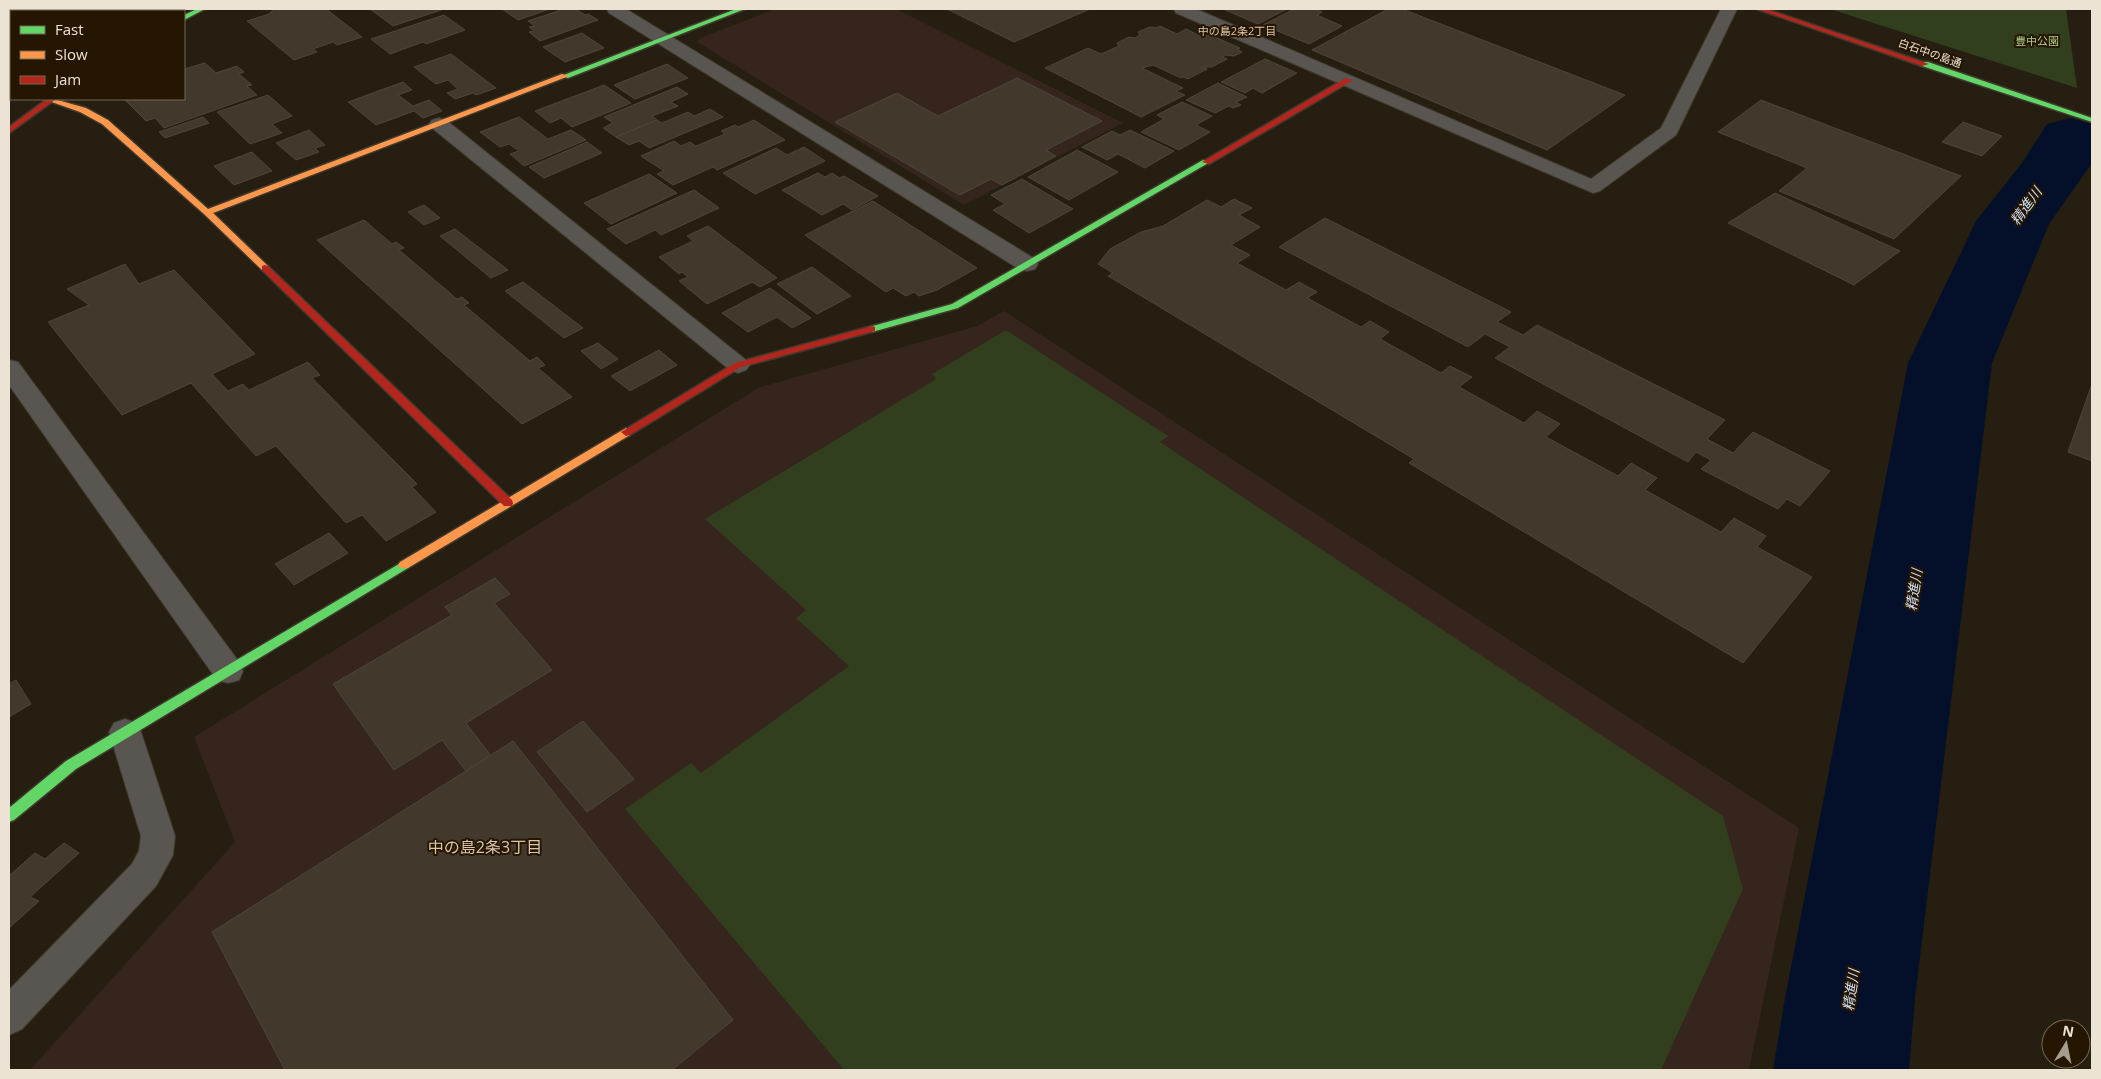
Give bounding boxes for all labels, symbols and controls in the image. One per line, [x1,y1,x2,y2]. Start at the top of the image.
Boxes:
legend [10,10,185,100]
text: Fast [55,19,84,39]
district label: 中の島2条2丁目 [1198,23,1276,38]
park label: 豊中公園 [2015,33,2059,48]
street label: 白石中の島通 [1897,35,1964,70]
text: Slow [55,44,88,64]
text: Jam [53,69,81,89]
water label: 精進川 [2006,182,2047,228]
water label: 精進川 [1901,566,1926,612]
district label: 中の島2条3丁目 [428,836,542,858]
water label: 精進川 [1838,966,1863,1012]
north arrow [2041,1019,2091,1069]
text: N [2061,1020,2076,1041]

